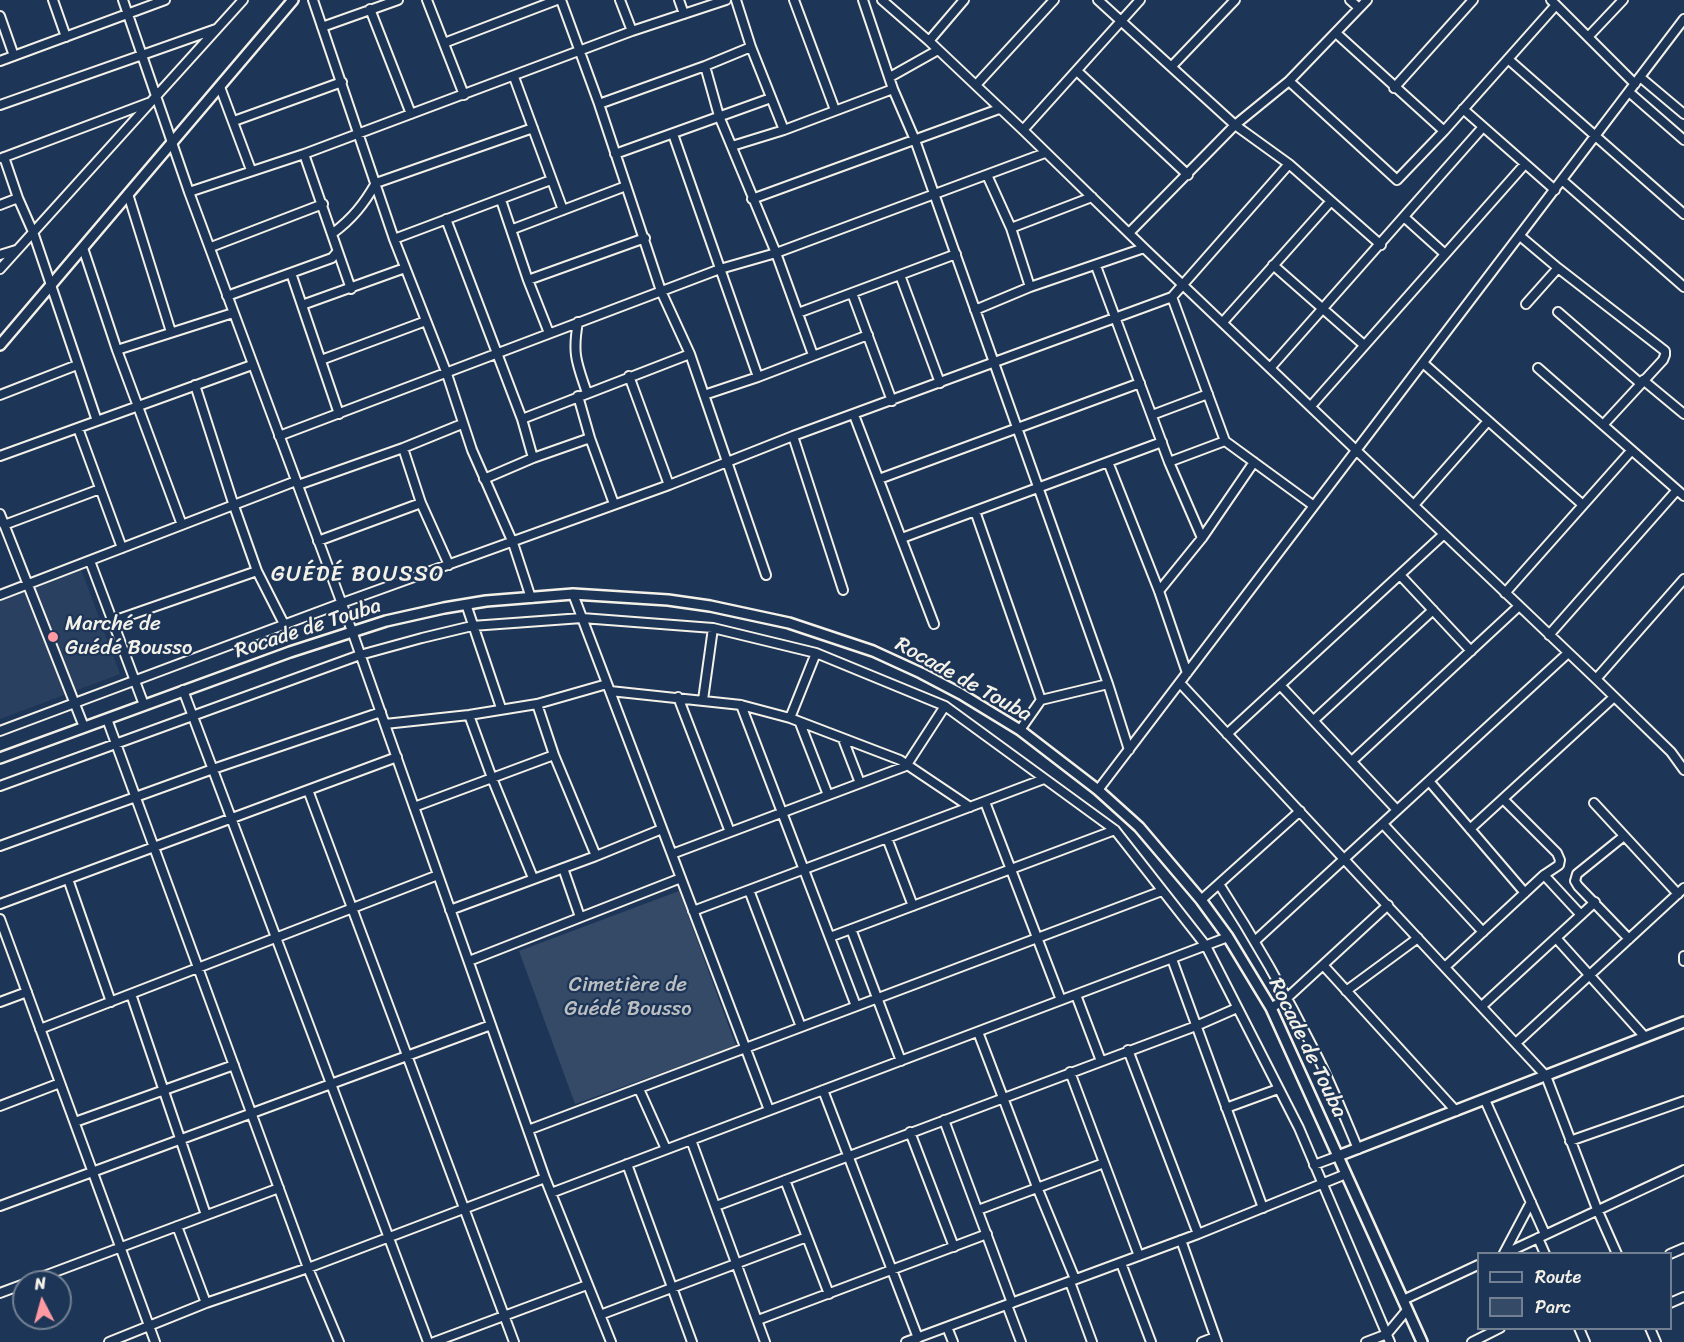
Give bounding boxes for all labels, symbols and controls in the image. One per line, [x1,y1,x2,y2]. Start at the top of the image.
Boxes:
district label: GUÉDÉ BOUSSO [272,562,444,588]
street label: Rocade de Touba [232,594,384,664]
place label: Marché de Guédé Bousso [65,612,192,662]
marker: Marché de Guédé Bousso [46,630,60,644]
street label: Rocade de Touba [890,632,1036,728]
park label: Cimetière de Guédé Bousso [564,973,692,1023]
street label: Rocade de Touba [1262,974,1352,1122]
legend [1477,1252,1672,1330]
text: Route [1535,1261,1581,1293]
text: N [33,1269,47,1299]
north arrow [12,1270,72,1330]
text: Parc [1535,1291,1571,1323]

